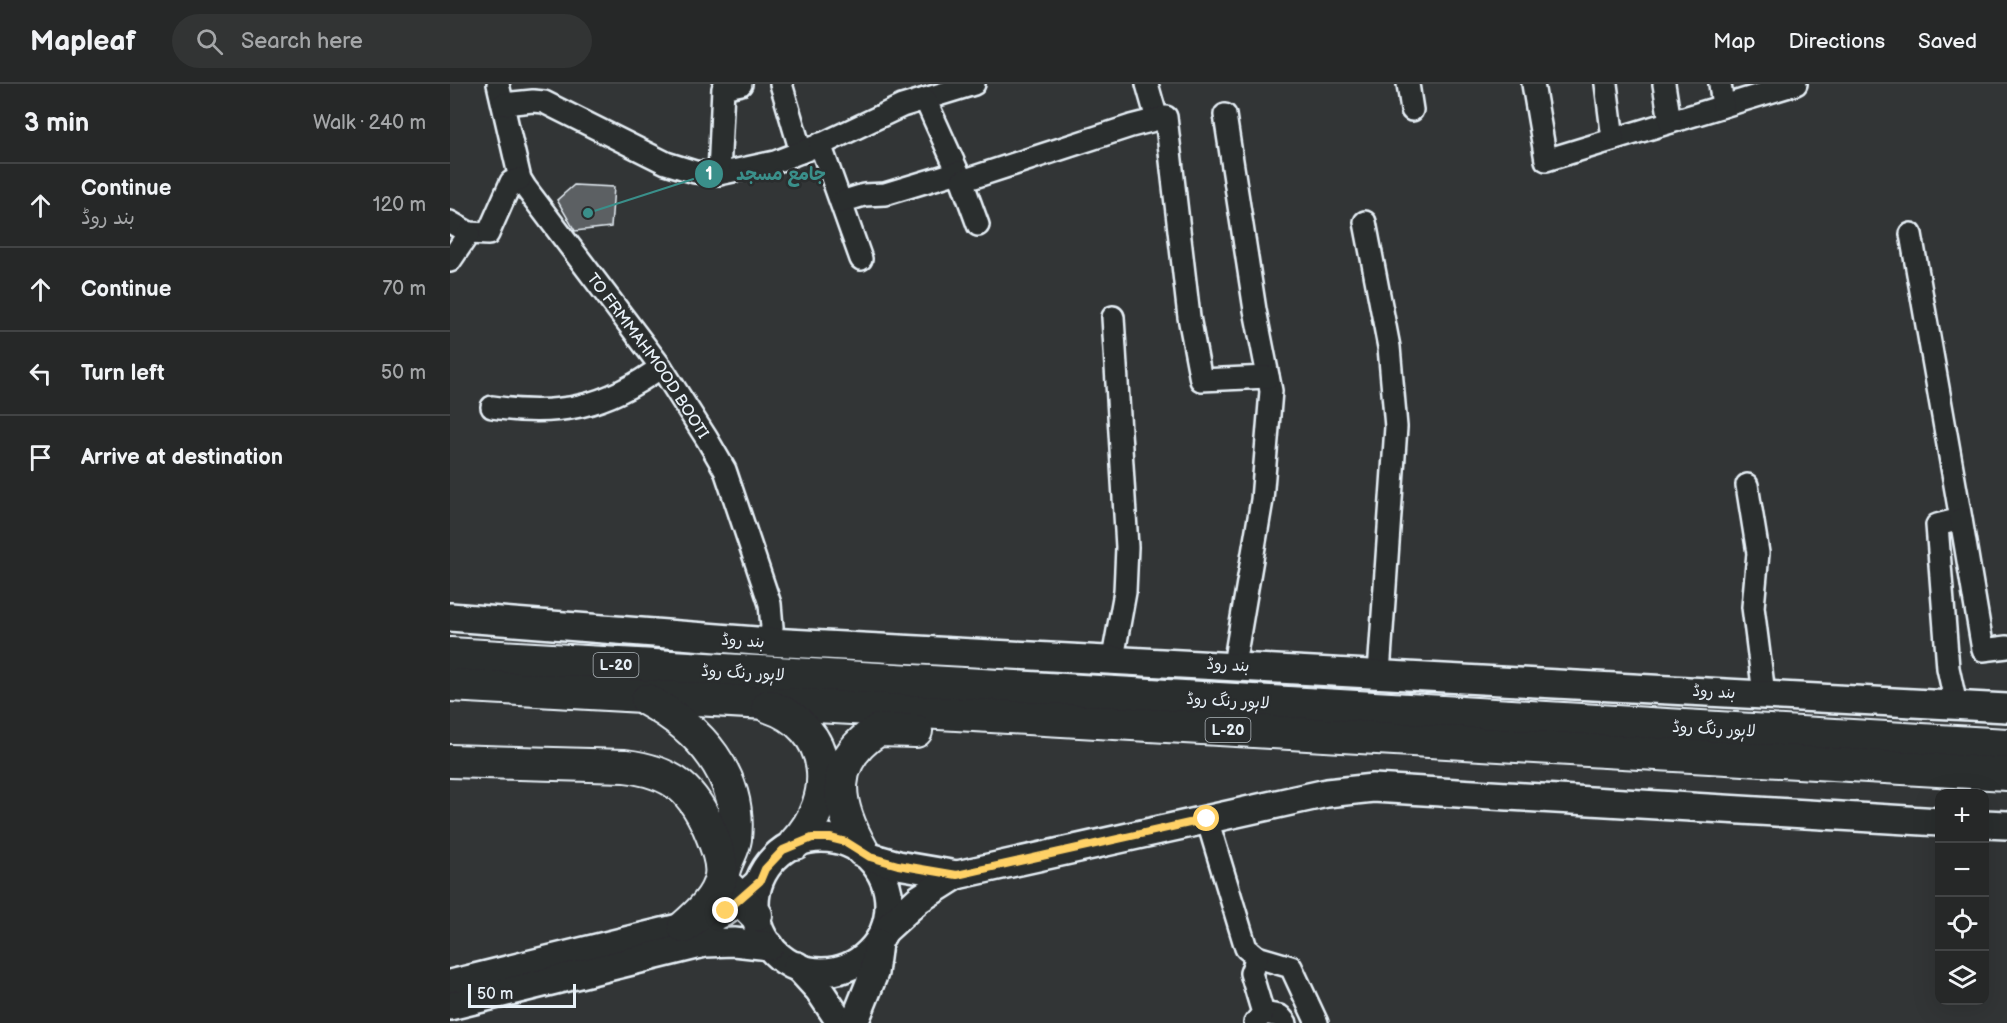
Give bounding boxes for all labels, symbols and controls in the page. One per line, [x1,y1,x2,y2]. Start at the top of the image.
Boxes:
search box [172,14,592,68]
text: Mapleaf [30,25,136,58]
icon: search [193,25,226,58]
text: Search here [241,28,363,55]
text: Map [1713,29,1756,54]
text: Directions [1789,29,1885,54]
text: Saved [1918,29,1977,54]
text: 3 min [24,108,89,139]
text: Walk · 240 m [313,111,426,135]
callout: جامع مسجد [694,156,837,192]
text: 1 [705,164,713,185]
text: جامع مسجد [736,164,826,187]
text: Continue [81,175,171,202]
icon: ahead [24,189,57,222]
text: 120 m [373,193,426,217]
text: بند روڈ [81,206,135,230]
street label: TO FRMMAHMOOD BOOTI [582,270,712,443]
icon: ahead [24,273,57,306]
text: Continue [81,276,171,303]
text: 70 m [382,277,426,301]
icon: left [24,357,57,390]
text: Turn left [81,360,165,387]
text: 50 m [381,361,426,385]
icon: arrive [24,441,57,474]
text: Arrive at destination [81,444,283,471]
street label: بند روڈ [721,631,765,652]
road number: L-20 [594,653,638,677]
street label: بند روڈ [1206,655,1250,676]
street label: لاہور رنگ روڈ [701,661,785,687]
street label: بند روڈ [1692,682,1736,703]
street label: لاہور رنگ روڈ [1186,689,1270,715]
street label: لاہور رنگ روڈ [1672,717,1756,743]
road number: L-20 [1206,718,1250,742]
map controls [1935,789,1989,1005]
button: + [1935,789,1989,843]
route start [1193,805,1219,831]
button: − [1935,843,1989,897]
route end [712,897,738,923]
button: locate [1935,897,1989,951]
button: layers [1935,951,1989,1005]
scale bar [468,981,576,1008]
text: 50 m [477,985,513,1004]

